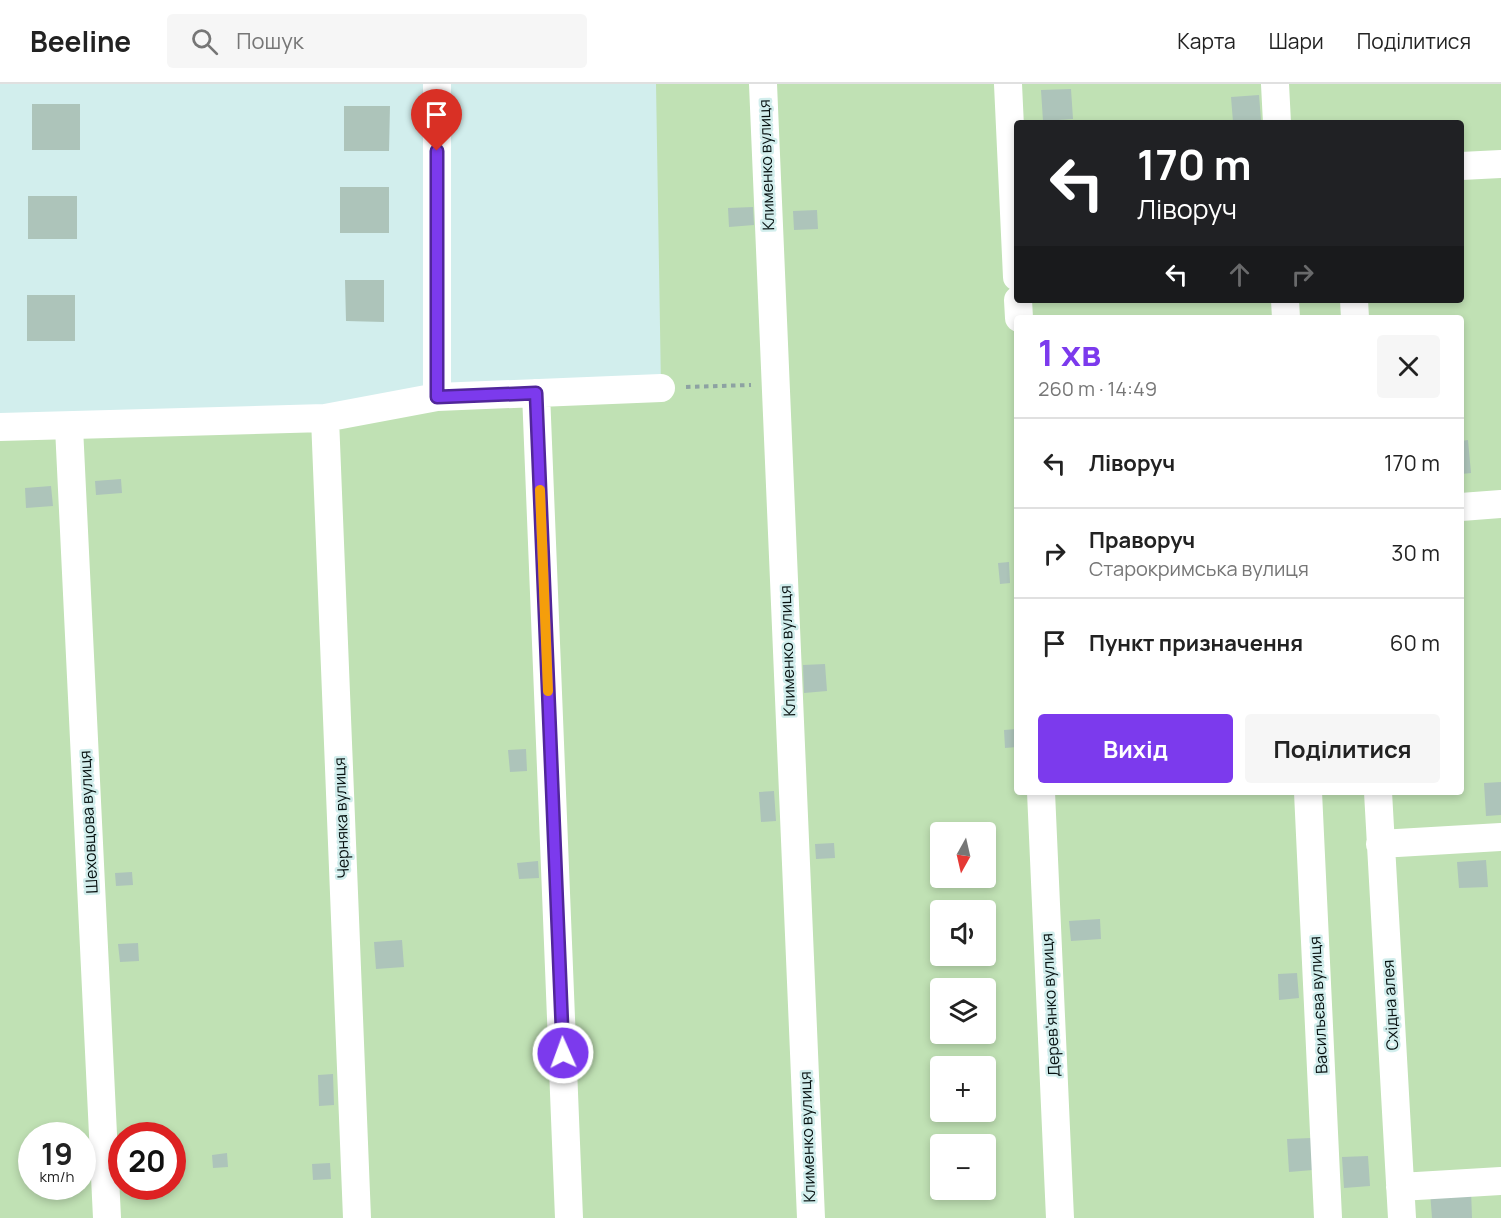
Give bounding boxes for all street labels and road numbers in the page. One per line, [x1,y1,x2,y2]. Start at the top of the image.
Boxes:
street label: Клименко вулиця [753,99,779,231]
street label: Клименко вулиця [774,585,800,717]
street label: Шеховцова вулиця [73,750,103,894]
street label: Черняка вулиця [328,757,354,879]
street label: Дерев'янко вулиця [1035,933,1065,1077]
street label: Васильєва вулиця [1303,936,1333,1074]
street label: Східна алея [1377,959,1403,1051]
street label: Клименко вулиця [794,1071,820,1203]

